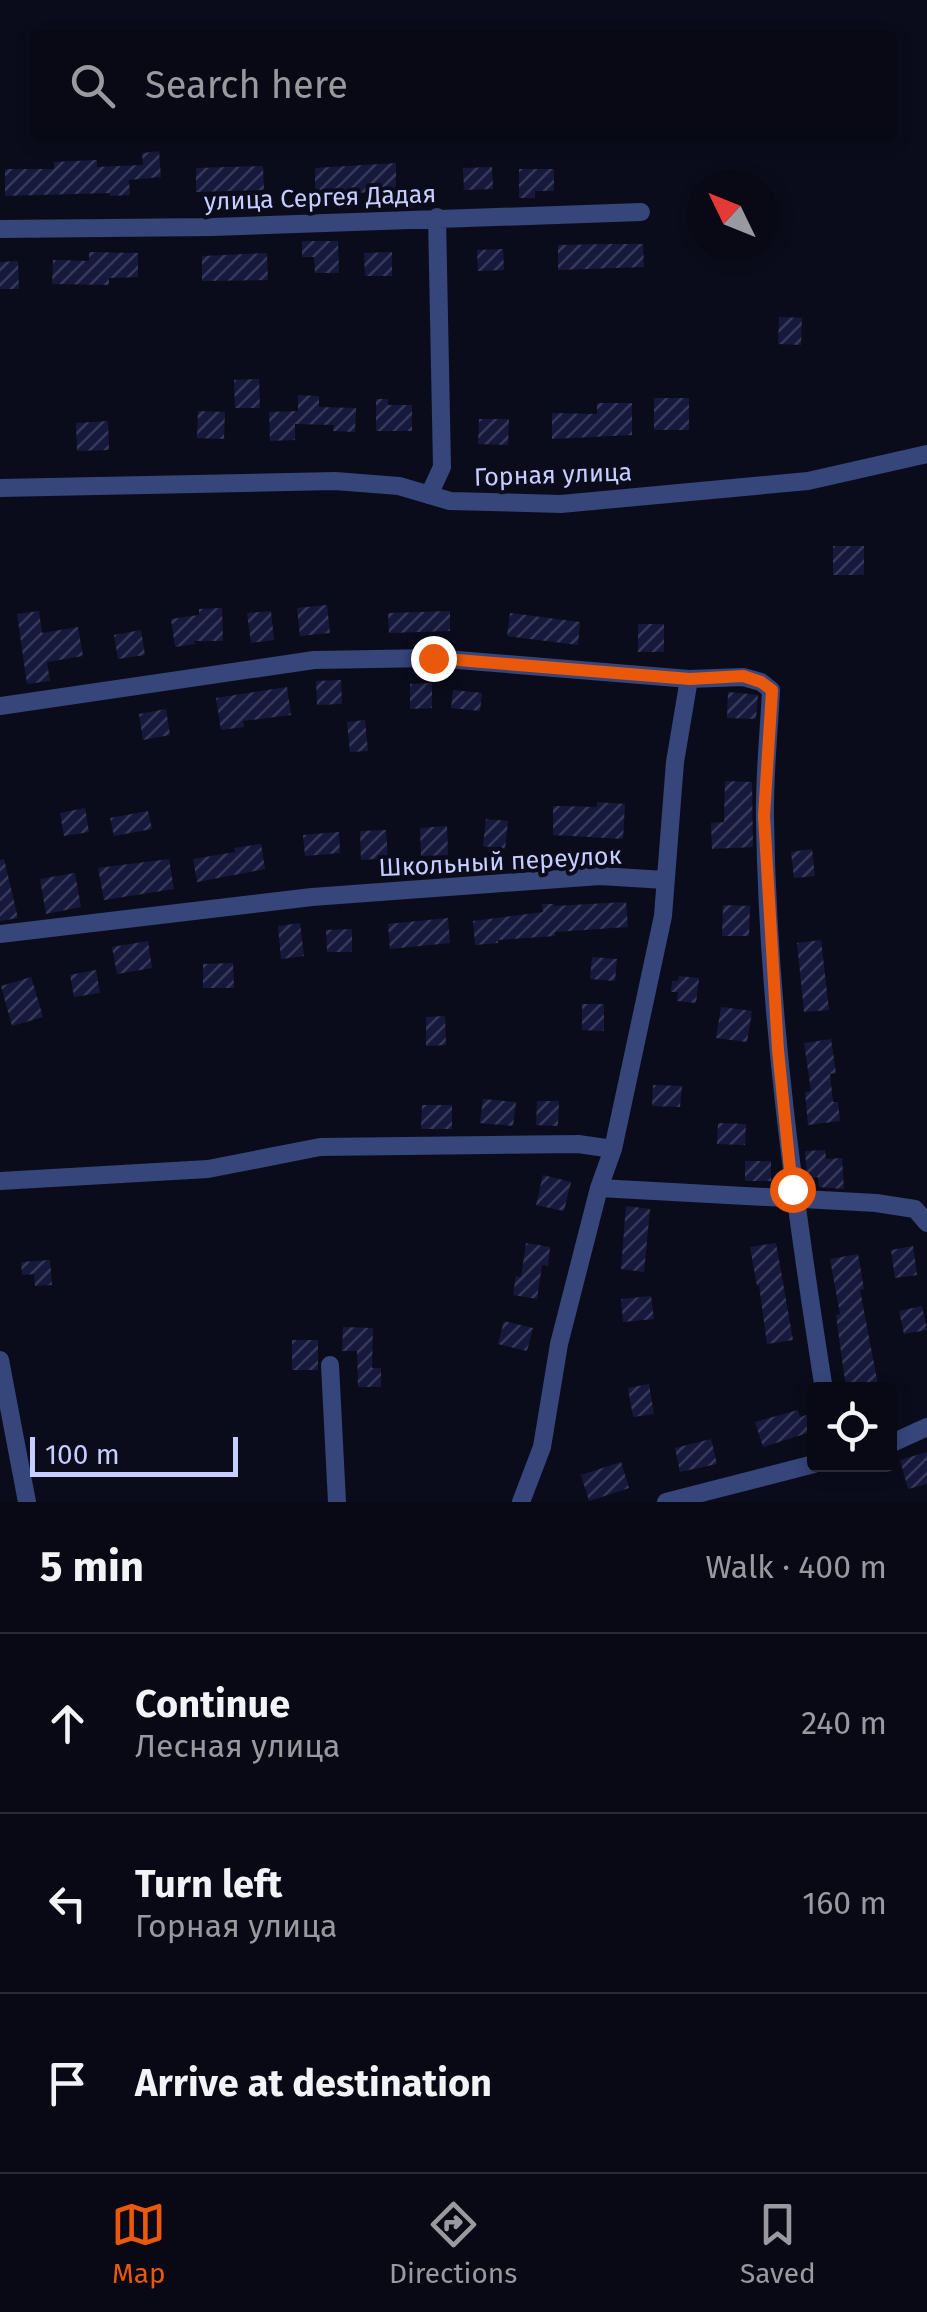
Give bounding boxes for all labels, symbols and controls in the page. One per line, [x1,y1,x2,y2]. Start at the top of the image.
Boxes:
search box [30,30,897,140]
icon: search [65,58,120,113]
text: Search here [145,62,348,108]
north arrow [687,170,777,260]
street label: улица Сергея Дадая [203,179,437,217]
street label: Горная улица [473,457,633,493]
route end [411,636,457,682]
street label: Школьный переулок [378,841,622,883]
route start [770,1167,816,1213]
map controls [807,1382,897,1472]
button: locate [807,1382,897,1472]
scale bar [30,1432,238,1476]
text: 100 m [45,1438,120,1471]
text: 5 min [40,1542,144,1592]
text: Walk · 400 m [705,1548,887,1586]
text: Continue [135,1681,290,1727]
icon: ahead [40,1696,95,1751]
text: 240 m [801,1704,887,1742]
text: Лесная улица [135,1727,340,1765]
text: Turn left [135,1861,282,1907]
icon: left [40,1876,95,1931]
text: 160 m [802,1884,887,1922]
text: Горная улица [135,1907,337,1945]
icon: arrive [40,2056,95,2111]
text: Arrive at destination [135,2060,492,2106]
tab: Map [111,2197,166,2290]
tab: Directions [389,2197,517,2290]
tab: Saved [740,2197,816,2290]

